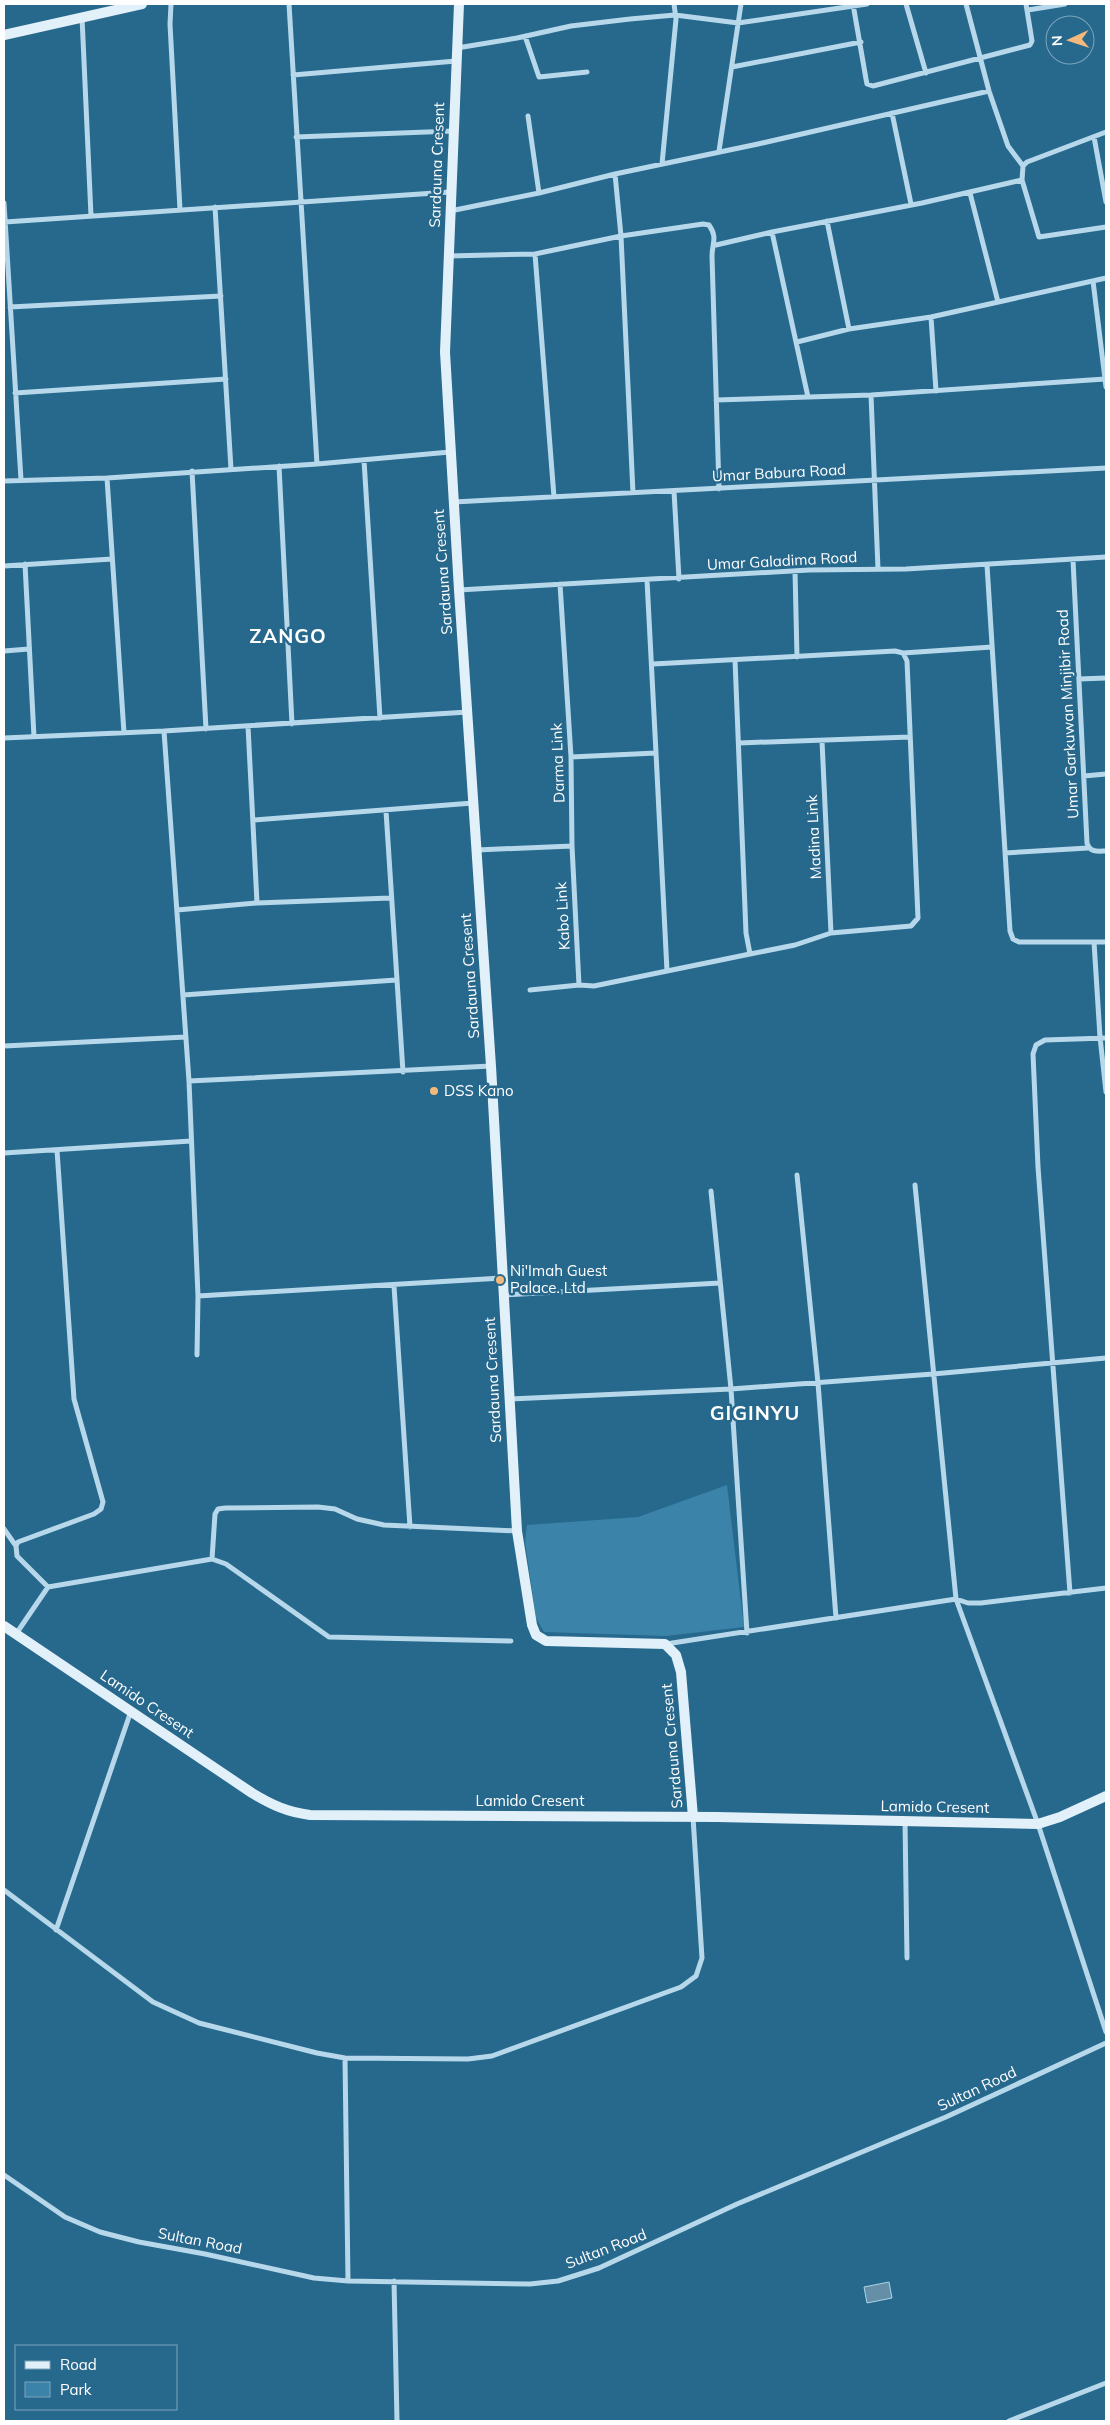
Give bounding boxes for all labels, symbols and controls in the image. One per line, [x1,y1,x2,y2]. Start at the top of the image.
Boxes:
north arrow [1045,15,1095,65]
text: N [1048,35,1066,46]
street label: Sardauna Cresent [425,102,448,228]
street label: Umar Babura Road [711,459,847,486]
street label: Sardauna Cresent [429,509,456,635]
street label: Umar Galadima Road [706,547,858,574]
street label: Umar Garkuwan Minjibir Road [1053,609,1082,819]
district label: ZANGO [249,623,327,648]
street label: Darma Link [547,722,568,803]
street label: Madina Link [802,794,825,880]
street label: Kabo Link [551,881,574,951]
street label: Sardauna Cresent [456,913,483,1039]
place label: DSS Kano [444,1081,514,1100]
marker: DSS Kano [428,1085,440,1097]
place label: Ni'Imah Guest Palace. Ltd [510,1261,607,1297]
marker: Ni'Imah Guest Palace. Ltd [494,1274,506,1286]
street label: Sardauna Cresent [480,1317,505,1443]
district label: GIGINYU [710,1400,800,1425]
street label: Lamido Cresent [97,1665,198,1742]
street label: Sardauna Cresent [657,1683,686,1809]
street label: Lamido Cresent [476,1791,584,1810]
street label: Lamido Cresent [880,1796,990,1817]
street label: Sultan Road [934,2062,1019,2115]
street label: Sultan Road [156,2223,244,2258]
street label: Sultan Road [563,2224,649,2273]
legend [15,2345,178,2410]
text: Road [60,2355,97,2374]
text: Park [60,2380,92,2399]

